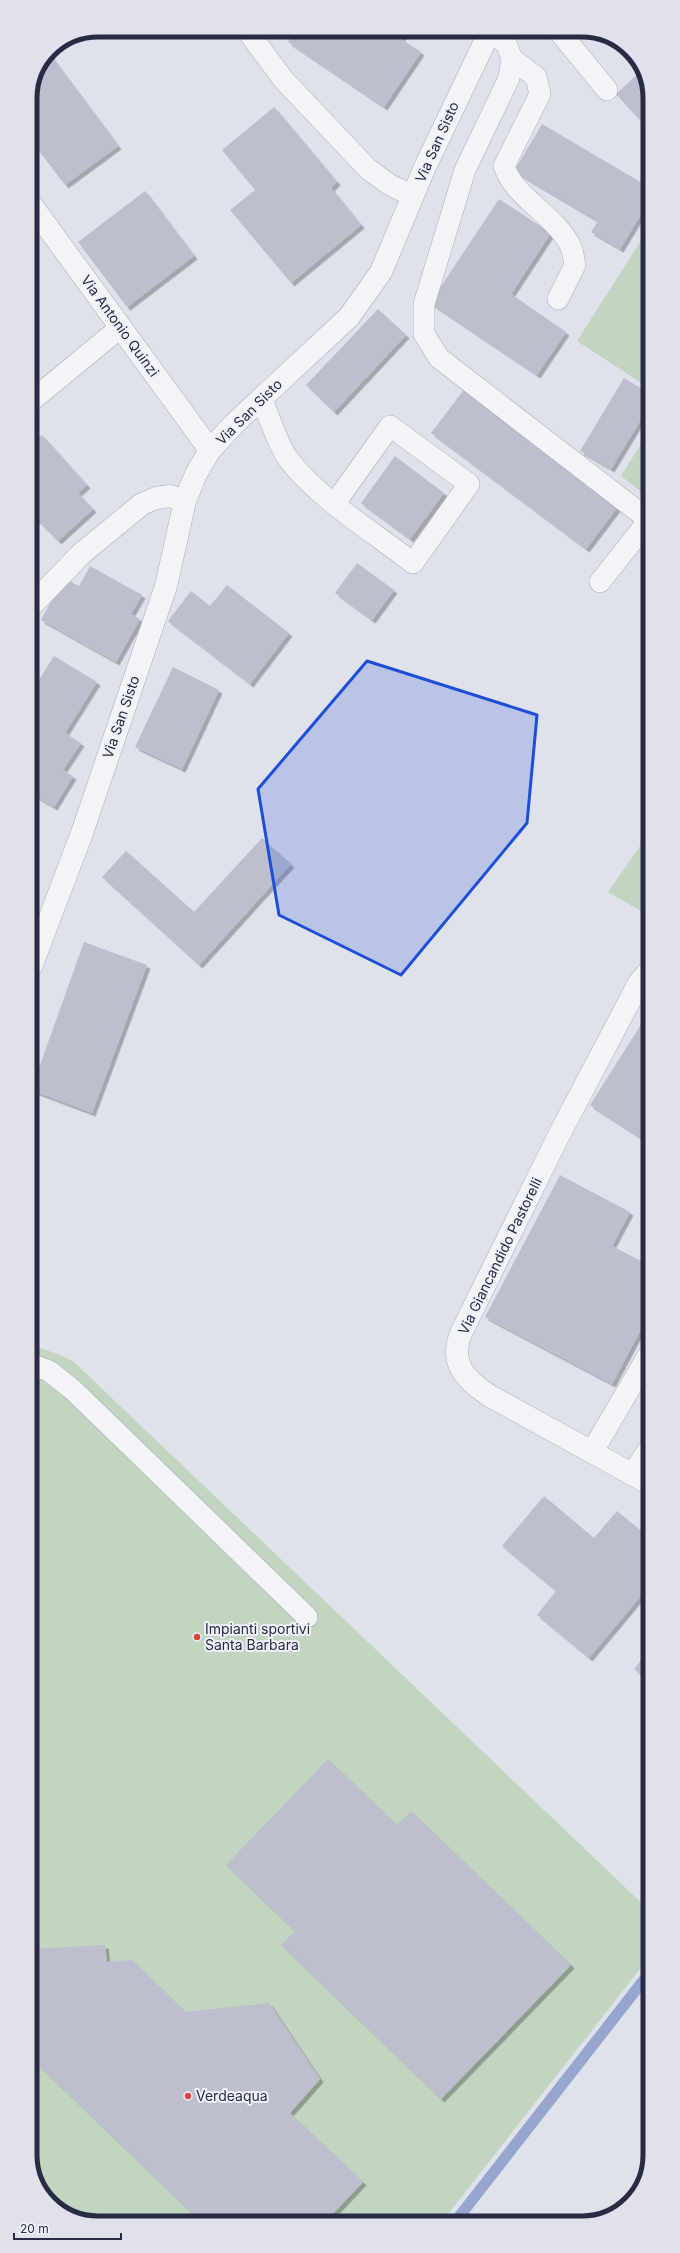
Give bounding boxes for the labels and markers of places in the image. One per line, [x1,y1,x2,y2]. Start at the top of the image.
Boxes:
place label: Impianti sportivi Santa Barbara [205,1620,310,1653]
marker: Impianti sportivi Santa Barbara [192,1632,202,1642]
place label: Verdeaqua [196,2087,268,2104]
marker: Verdeaqua [183,2091,193,2101]

